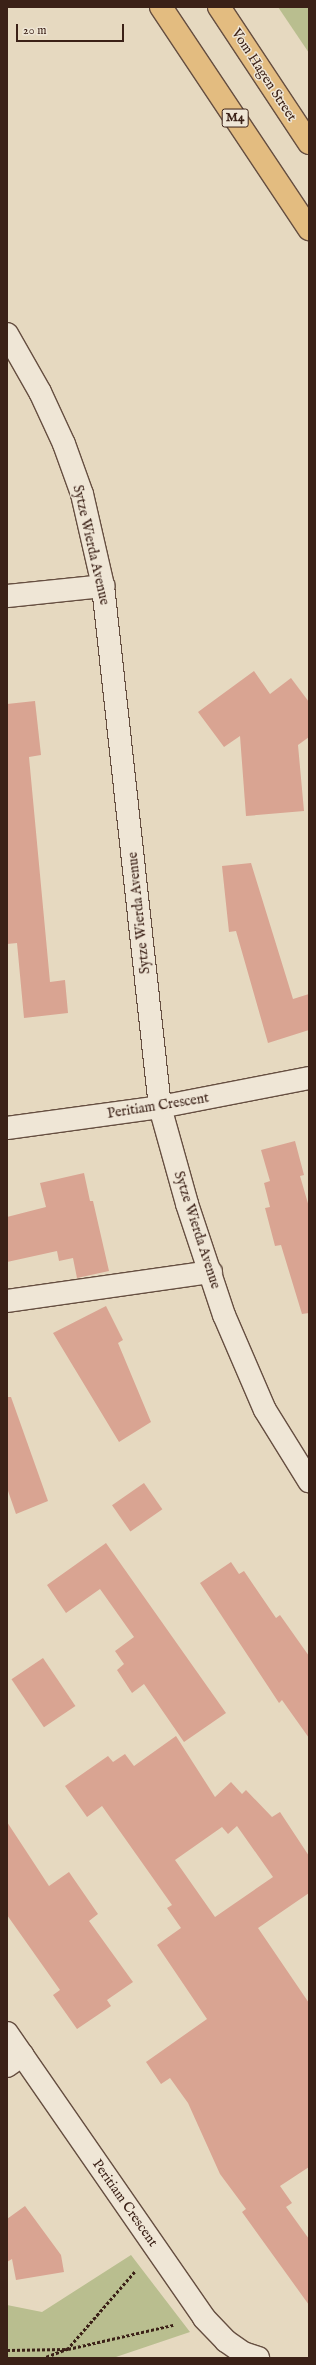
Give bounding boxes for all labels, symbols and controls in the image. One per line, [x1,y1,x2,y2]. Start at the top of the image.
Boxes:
scale bar [18,16,126,42]
text: 20 m [23,23,46,38]
street label: Vom Hagen Street [228,25,300,125]
road number: M4 [221,107,249,129]
street label: Sytze Wierda Avenue [69,483,113,607]
street label: Sytze Wierda Avenue [124,851,154,975]
street label: Peritiam Crescent [106,1090,210,1122]
street label: Sytze Wierda Avenue [170,1169,224,1291]
street label: Peritiam Crescent [89,2156,161,2250]

